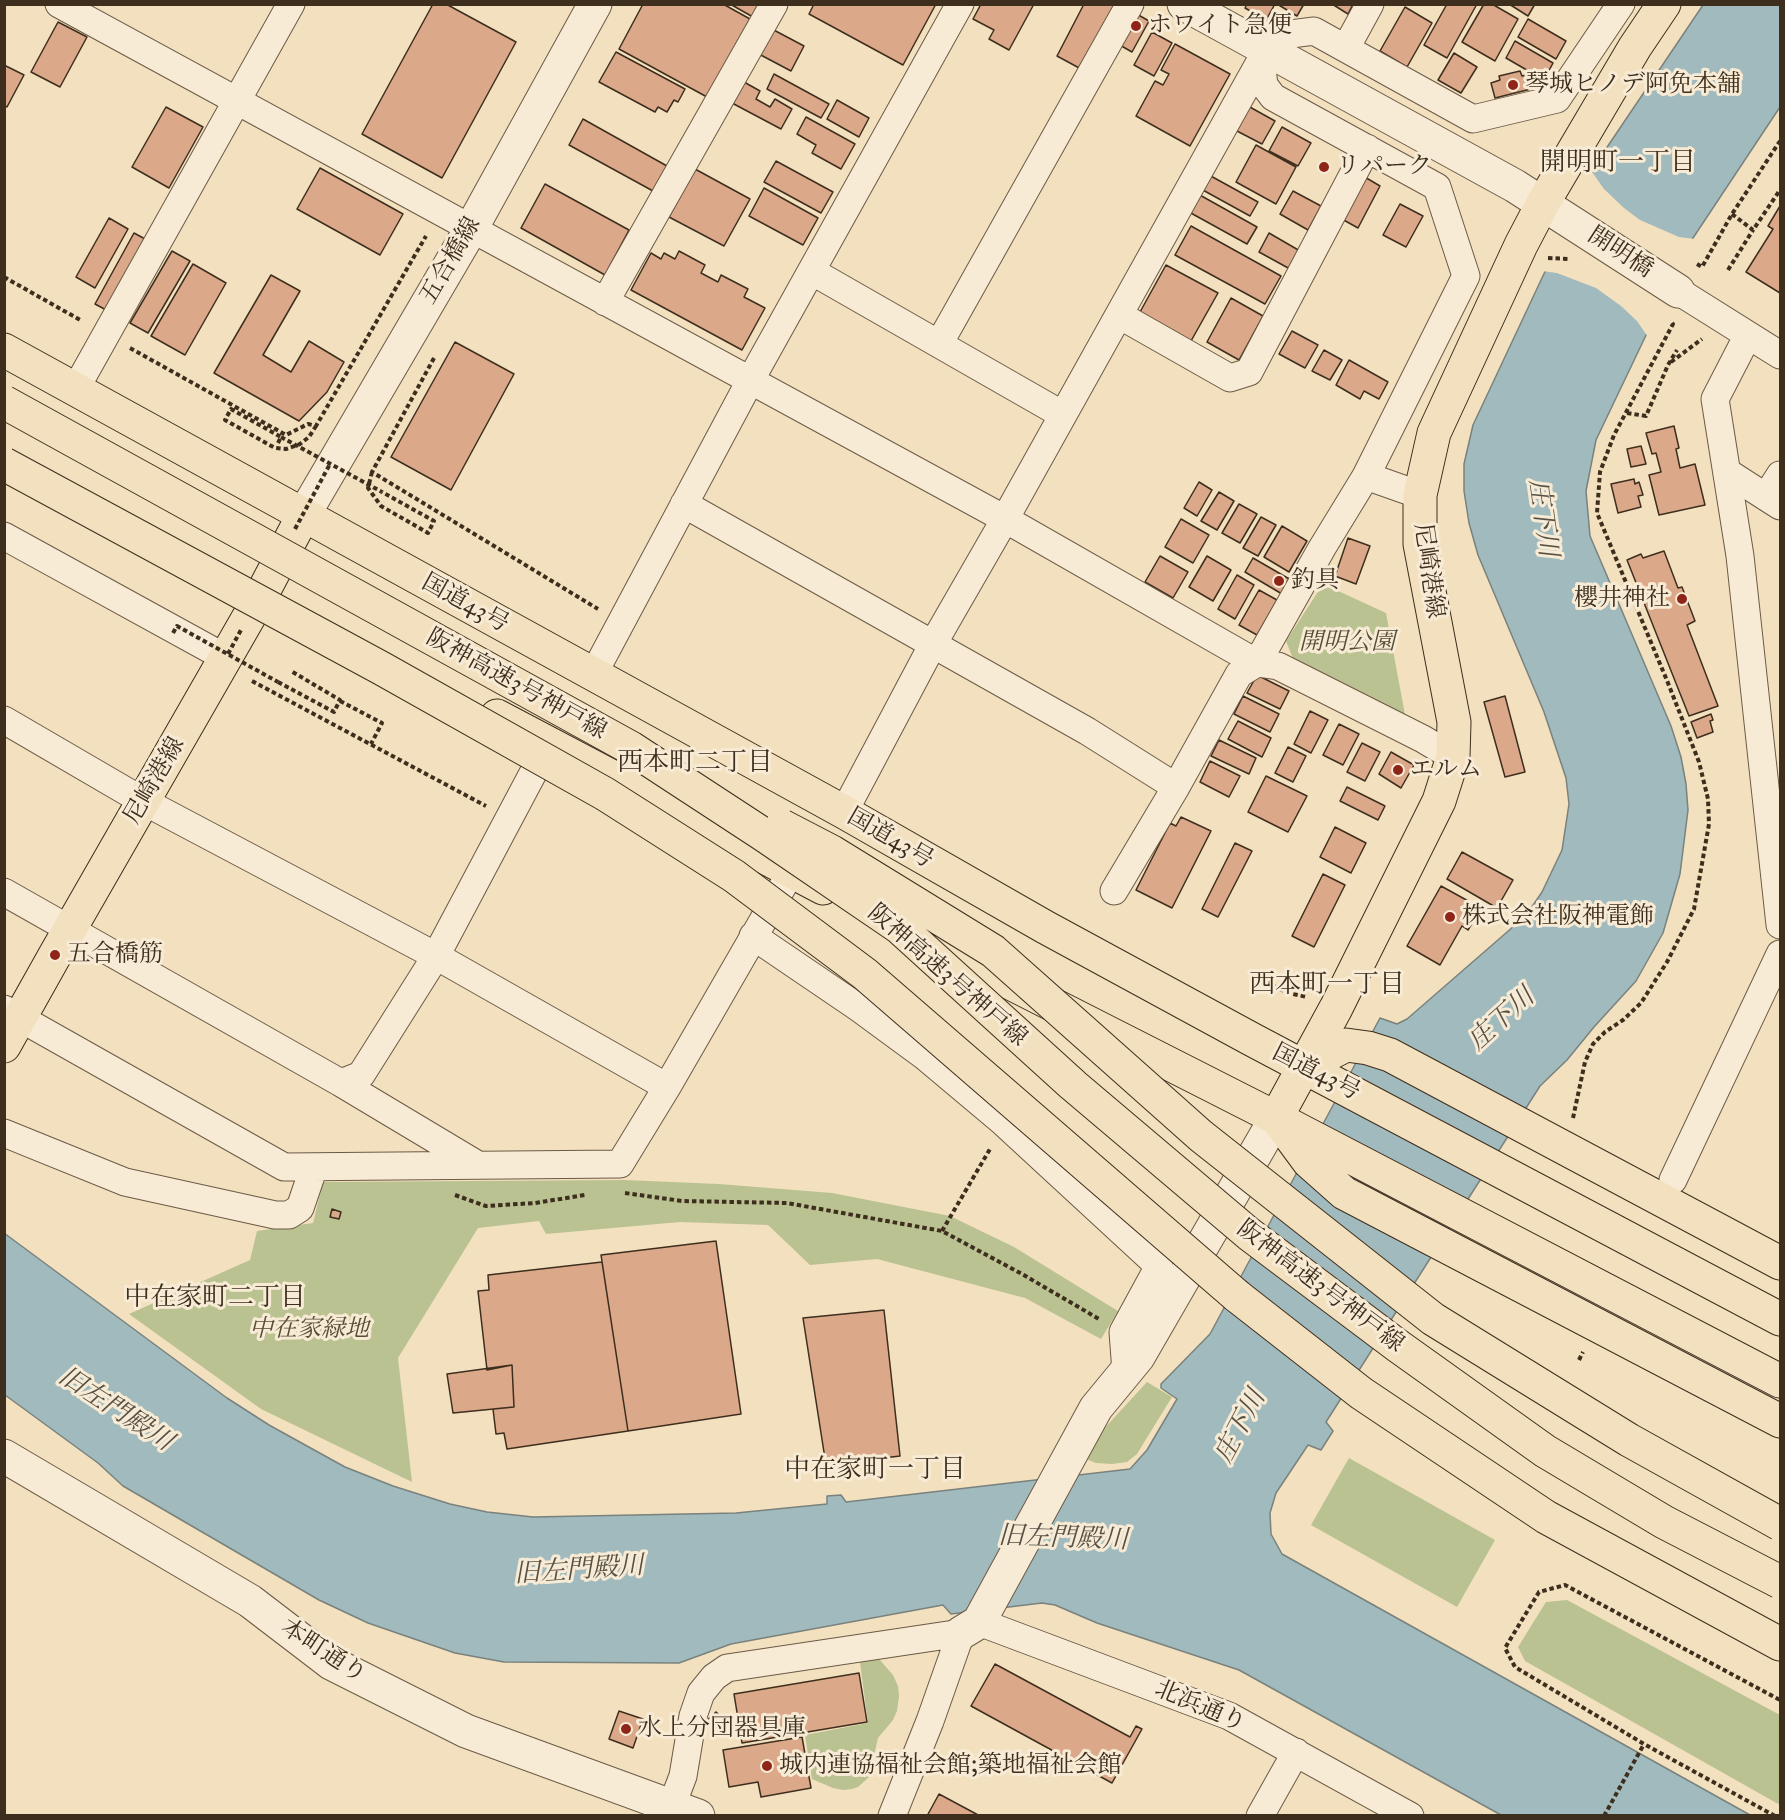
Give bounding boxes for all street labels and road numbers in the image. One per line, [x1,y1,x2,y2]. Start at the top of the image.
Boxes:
street label: 五合橋線 [415,212,487,310]
street label: 開明橋 [1582,221,1658,285]
street label: 尼崎港線 [1407,521,1449,621]
street label: 国道43号 [416,568,514,640]
street label: 阪神高速3号神戸線 [421,624,611,746]
street label: 尼崎港線 [119,732,191,830]
street label: 国道43号 [842,803,938,875]
street label: 阪神高速3号神戸線 [861,899,1033,1053]
street label: 国道43号 [1267,1039,1365,1107]
street label: 阪神高速3号神戸線 [1231,1215,1409,1359]
street label: 本町通り [275,1614,371,1690]
street label: 北浜通り [1150,1675,1250,1739]

